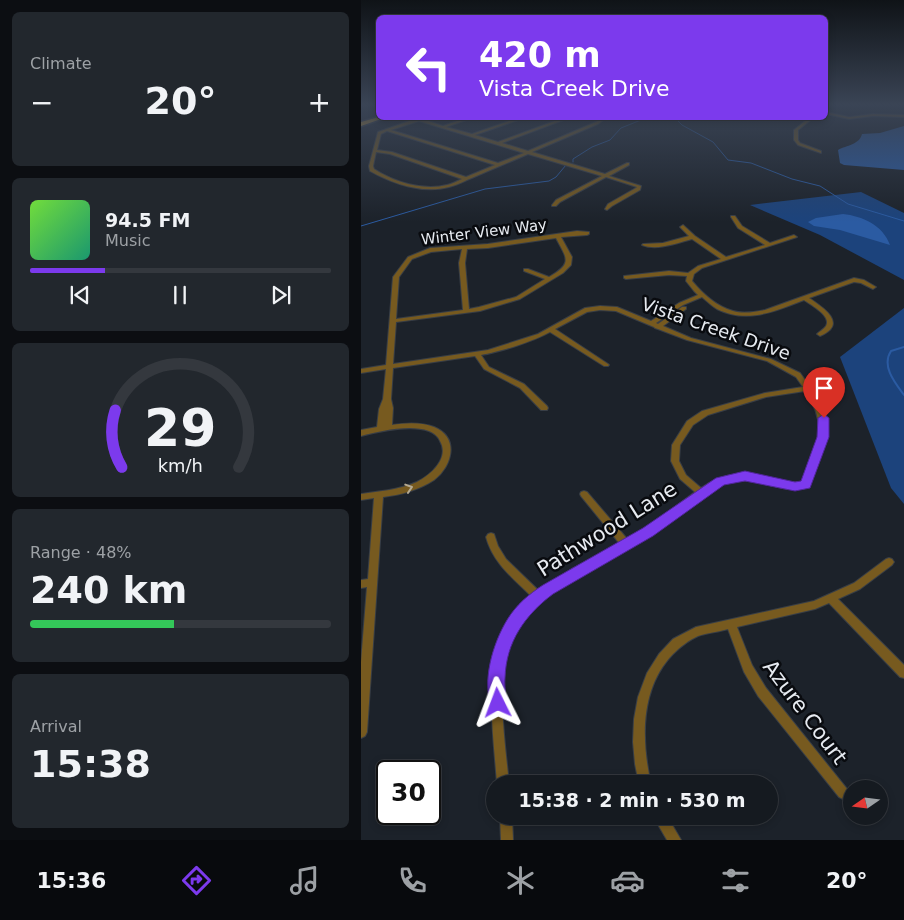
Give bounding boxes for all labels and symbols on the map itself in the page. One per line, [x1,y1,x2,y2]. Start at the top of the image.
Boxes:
street label: Winter View Way [420,215,548,249]
street label: Vista Creek Drive [639,293,793,364]
pin [803,367,845,418]
street label: Pathwood Lane [533,476,681,582]
one-way arrow [404,483,412,493]
street label: Azure Court [758,655,852,769]
position arrow [471,676,523,728]
speed limit sign: 30 [376,760,441,825]
north arrow [843,780,889,825]

